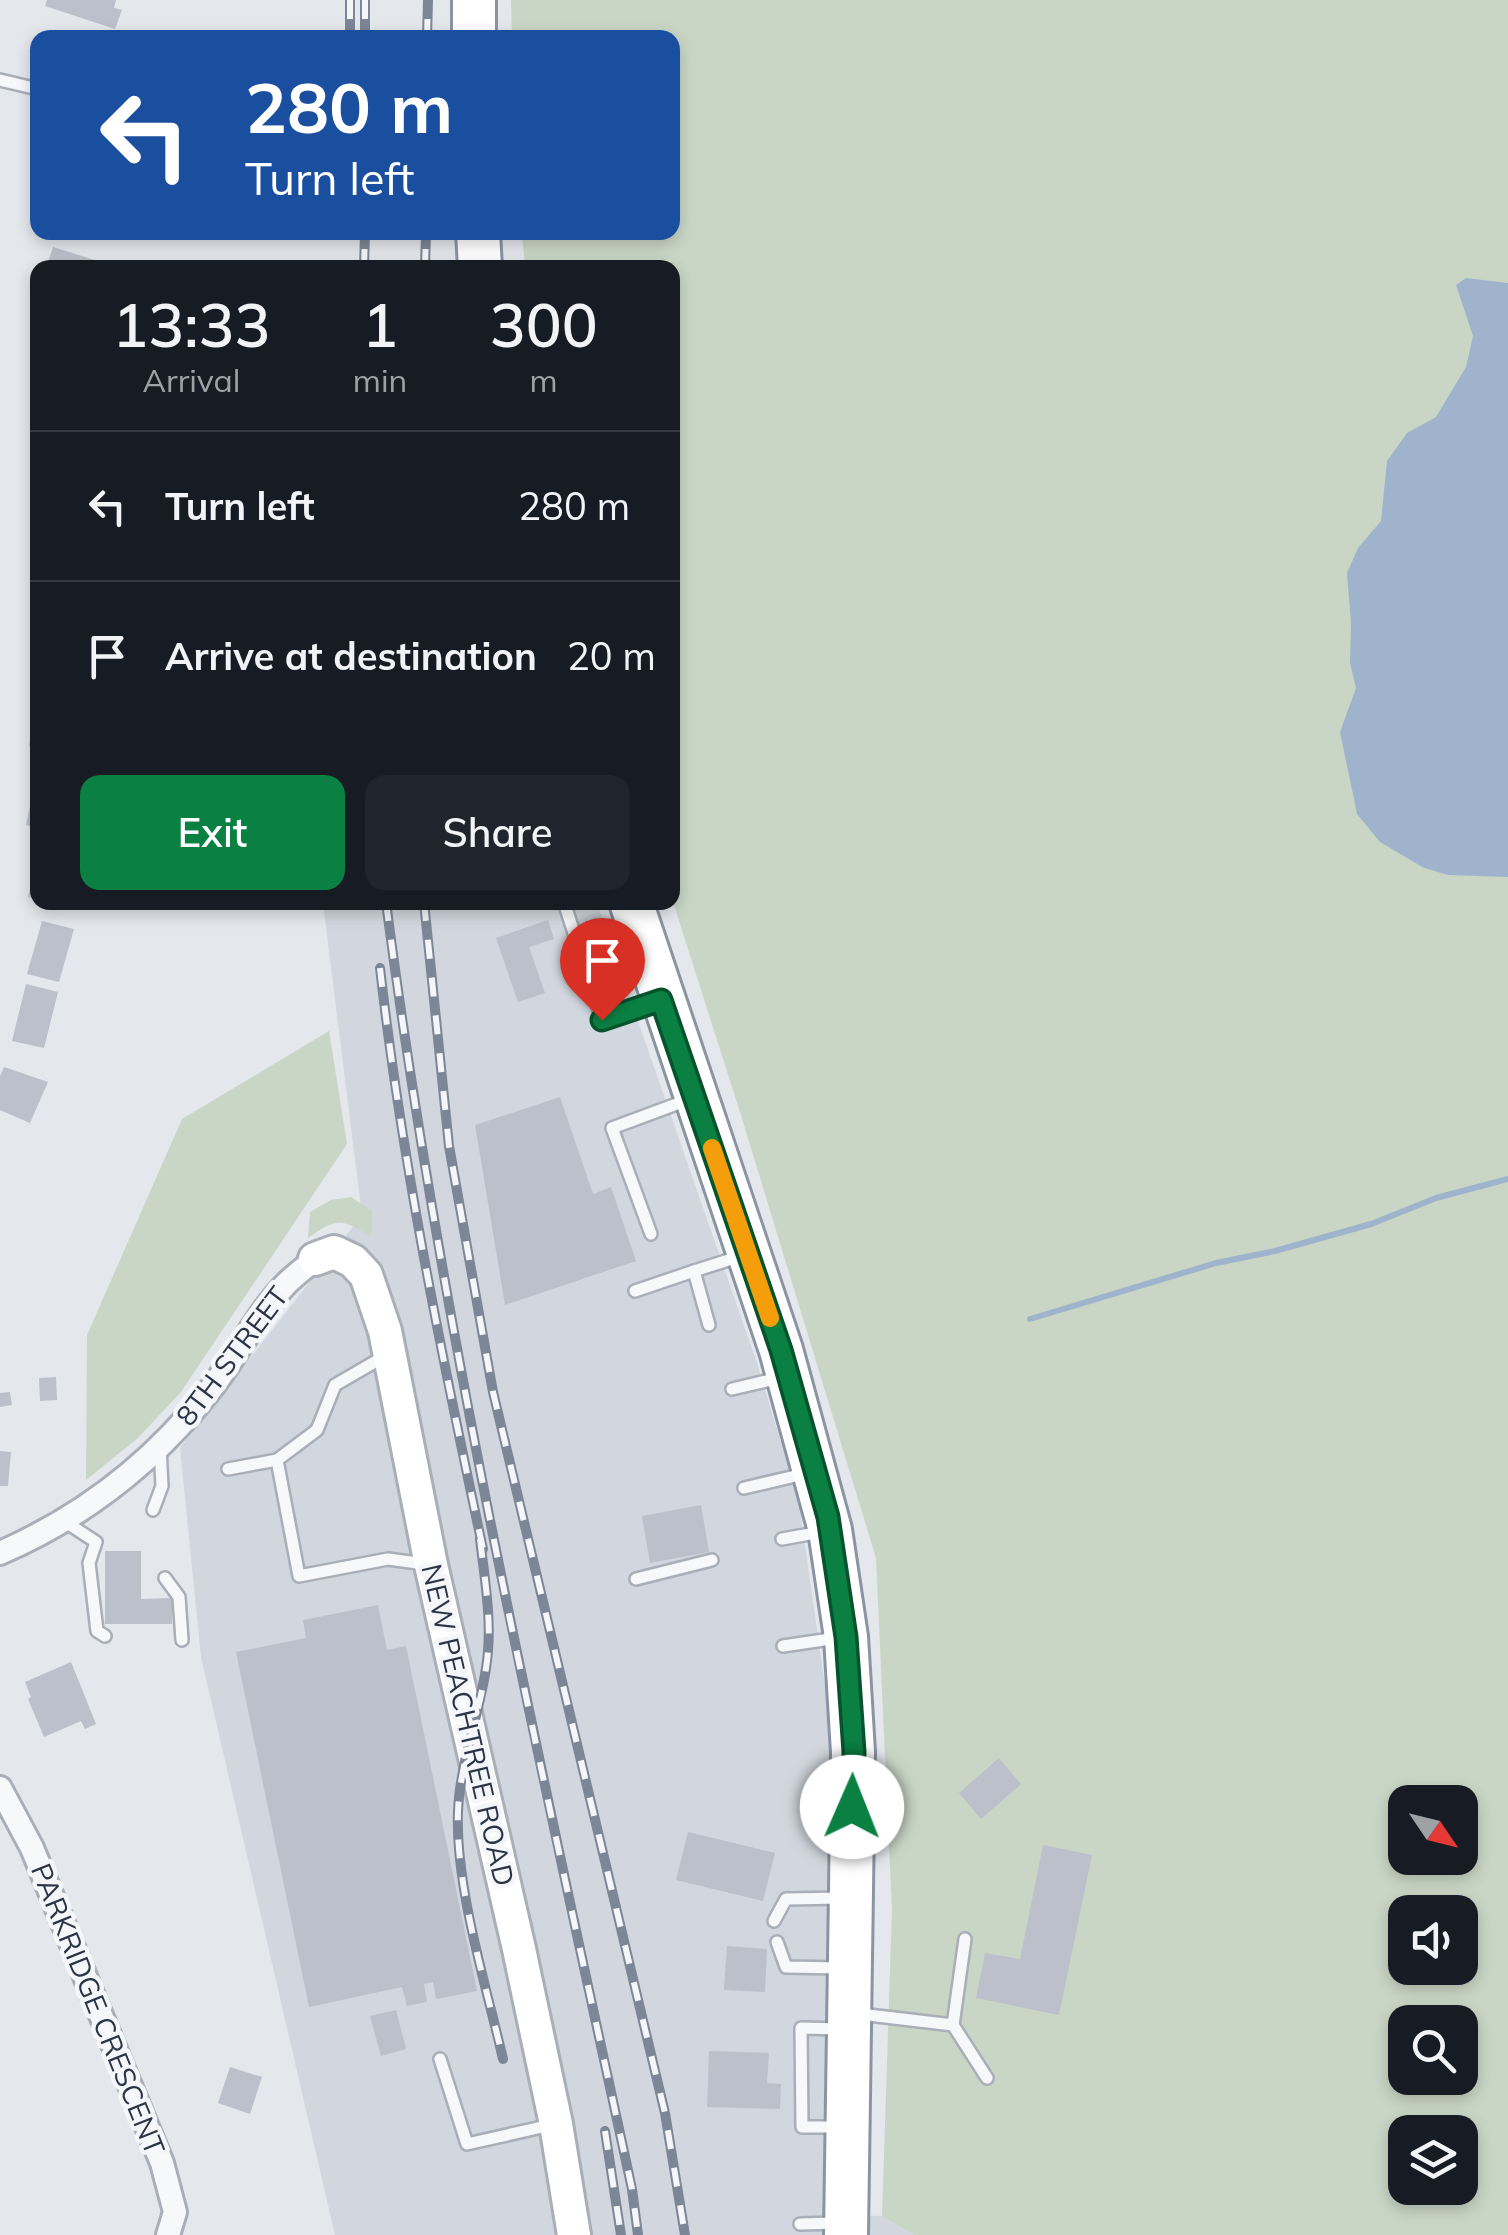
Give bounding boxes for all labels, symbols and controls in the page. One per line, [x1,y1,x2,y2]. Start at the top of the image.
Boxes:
text: 280 m [245,63,453,151]
icon: left [80,70,210,200]
text: Turn left [245,150,414,206]
text: 13:33 [112,287,271,362]
text: 1 [362,287,398,362]
text: 300 [490,287,598,362]
text: Arrival [143,360,240,400]
text: min [353,360,407,400]
text: m [530,360,558,400]
icon: left [80,479,135,534]
text: Turn left [165,482,315,530]
text: 280 m [518,482,630,530]
icon: arrive [80,629,135,684]
text: Arrive at destination [165,632,537,680]
text: 20 m [567,632,656,680]
button: Exit [80,775,345,890]
button: Share [365,775,630,890]
pin [560,918,645,1021]
icon: arrive [575,933,630,988]
street label: 8TH STREET [168,1279,295,1432]
street label: NEW PEACHTREE ROAD [414,1561,523,1889]
position arrow [800,1755,904,1859]
north arrow [1388,1785,1478,1875]
map controls [1388,1785,1478,2205]
street label: PARKRIDGE CRESCENT [24,1858,173,2160]
button: sound [1388,1895,1478,1985]
button: search [1388,2005,1478,2095]
button: layers [1388,2115,1478,2205]

